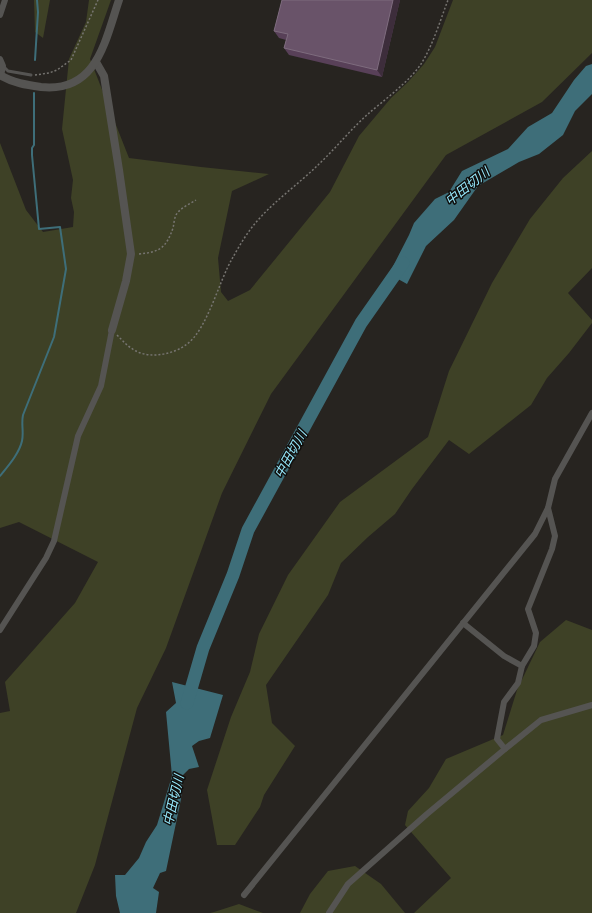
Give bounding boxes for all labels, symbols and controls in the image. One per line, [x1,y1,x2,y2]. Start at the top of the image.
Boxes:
water label: 中田切川 [442,163,494,208]
water label: 中田切川 [271,426,311,481]
water label: 中田切川 [160,771,187,827]

